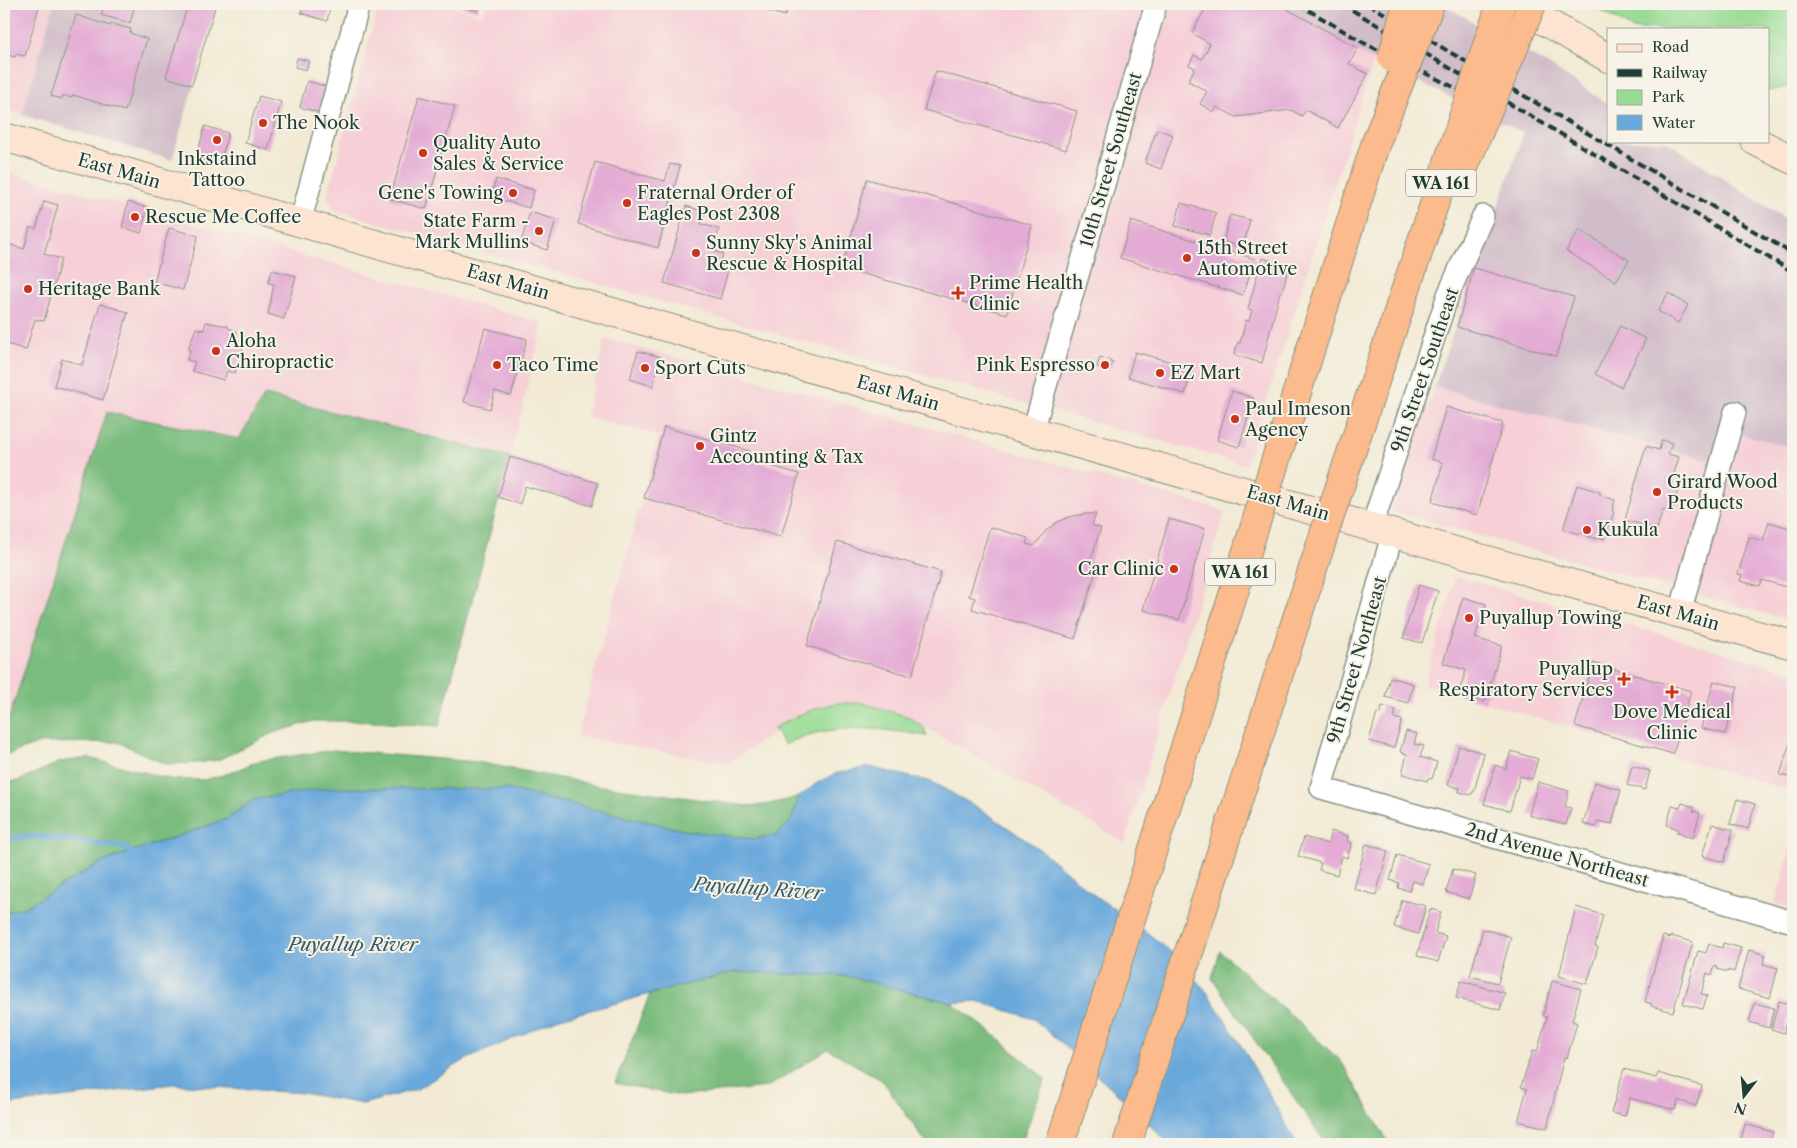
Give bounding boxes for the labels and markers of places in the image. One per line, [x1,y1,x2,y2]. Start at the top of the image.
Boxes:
place label: The Nook [273,112,361,134]
marker: The Nook [257,117,269,129]
place label: Quality Auto Sales & Service [433,132,564,175]
marker: Inkstaind Tattoo [211,134,223,146]
marker: Quality Auto Sales & Service [417,147,429,159]
place label: Inkstaind Tattoo [177,148,257,191]
place label: Gene's Towing [378,182,503,204]
place label: Fraternal Order of Eagles Post 2308 [637,182,796,225]
marker: Gene's Towing [507,187,519,199]
marker: Fraternal Order of Eagles Post 2308 [621,197,633,209]
place label: Rescue Me Coffee [145,206,301,228]
place label: State Farm - Mark Mullins [415,210,529,253]
marker: Rescue Me Coffee [129,211,141,223]
marker: State Farm - Mark Mullins [533,225,545,237]
place label: Sunny Sky's Animal Rescue & Hospital [706,232,872,275]
place label: 15th Street Automotive [1196,237,1297,280]
marker: Sunny Sky's Animal Rescue & Hospital [690,247,702,259]
marker: 15th Street Automotive [1181,252,1193,264]
place label: Prime Health Clinic [969,272,1083,315]
place label: Heritage Bank [38,278,162,300]
marker: Heritage Bank [22,283,34,295]
marker: Prime Health Clinic [951,286,965,300]
place label: Aloha Chiropractic [225,330,334,373]
marker: Aloha Chiropractic [210,345,222,357]
place label: Taco Time [507,354,599,376]
place label: Pink Espresso [976,354,1095,376]
place label: Sport Cuts [655,357,746,379]
marker: Taco Time [491,359,503,371]
marker: Pink Espresso [1099,359,1111,371]
marker: Sport Cuts [639,362,651,374]
place label: EZ Mart [1170,362,1241,384]
marker: EZ Mart [1154,367,1166,379]
place label: Paul Imeson Agency [1244,398,1351,441]
marker: Paul Imeson Agency [1229,413,1241,425]
place label: Gintz Accounting & Tax [709,425,864,468]
marker: Gintz Accounting & Tax [694,440,706,452]
place label: Girard Wood Products [1667,471,1778,514]
marker: Girard Wood Products [1651,486,1663,498]
place label: Kukula [1597,519,1659,541]
marker: Kukula [1581,524,1593,536]
place label: Car Clinic [1078,558,1164,580]
marker: Car Clinic [1168,563,1180,575]
place label: Puyallup Towing [1479,607,1622,629]
marker: Puyallup Towing [1463,612,1475,624]
place label: Puyallup Respiratory Services [1438,658,1613,701]
marker: Puyallup Respiratory Services [1617,672,1631,686]
marker: Dove Medical Clinic [1665,685,1679,699]
place label: Dove Medical Clinic [1613,701,1731,744]

